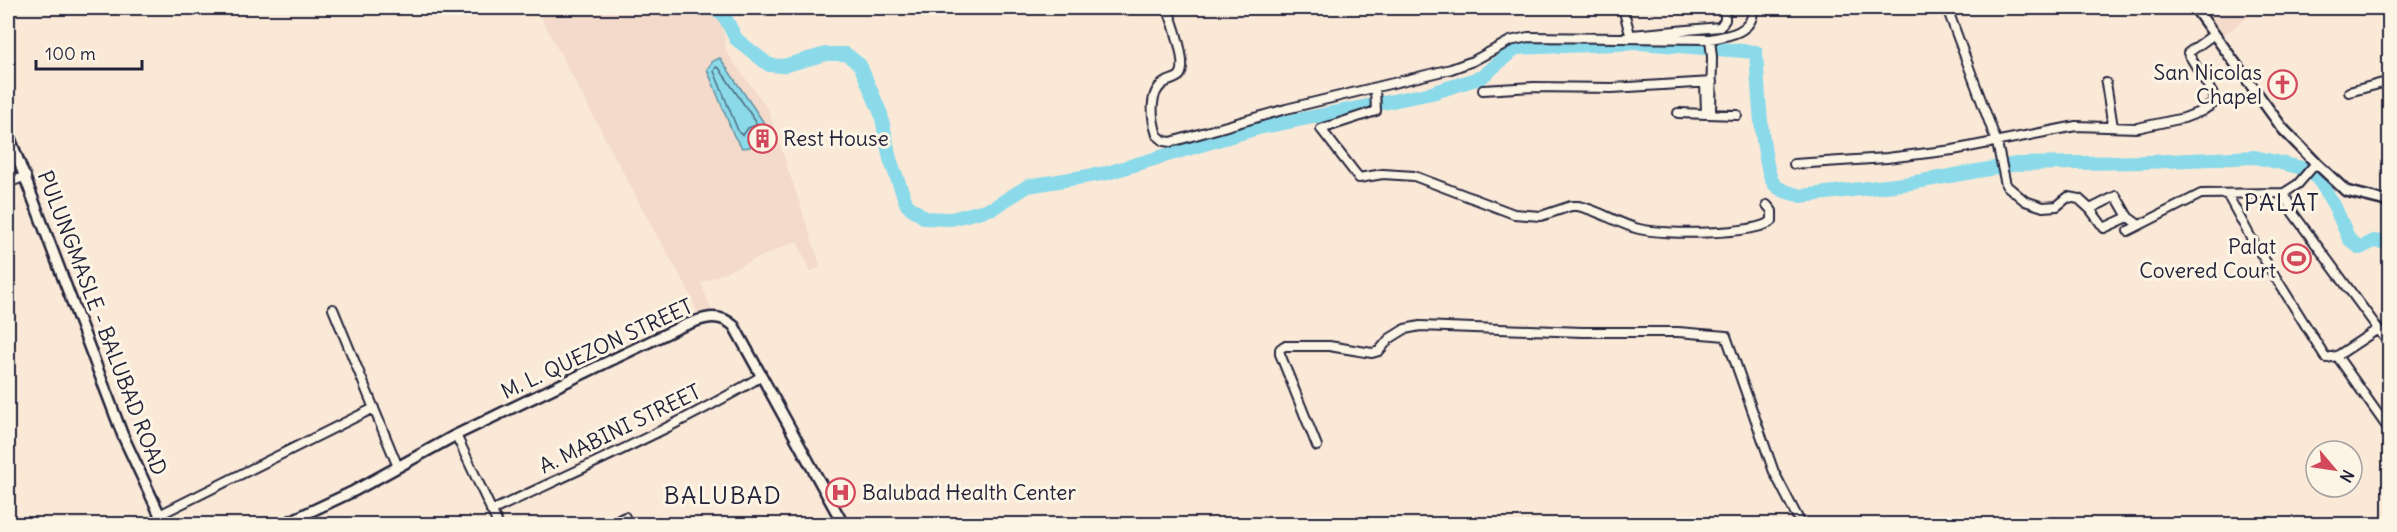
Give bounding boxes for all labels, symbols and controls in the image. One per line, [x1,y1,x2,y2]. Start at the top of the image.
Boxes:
scale bar [36,33,142,71]
text: 100 m [45,42,96,65]
place label: San Nicolas Chapel [2154,59,2262,110]
church icon: San Nicolas Chapel [2267,69,2299,101]
building icon: Rest House [746,123,778,155]
place label: Rest House [783,125,889,152]
street label: PULUNGMASLE - BALUBAD ROAD [32,167,173,479]
district label: PALAT [2244,187,2320,217]
place label: Palat Covered Court [2139,233,2276,284]
sports icon: Palat Covered Court [2281,243,2313,275]
street label: M. L. QUEZON STREET [497,292,697,405]
street label: A. MABINI STREET [535,378,705,479]
north arrow [2304,439,2364,499]
text: N [2336,467,2359,486]
hospital icon: Balubad Health Center [825,477,857,509]
place label: Balubad Health Center [862,479,1076,506]
district label: BALUBAD [664,480,782,510]

